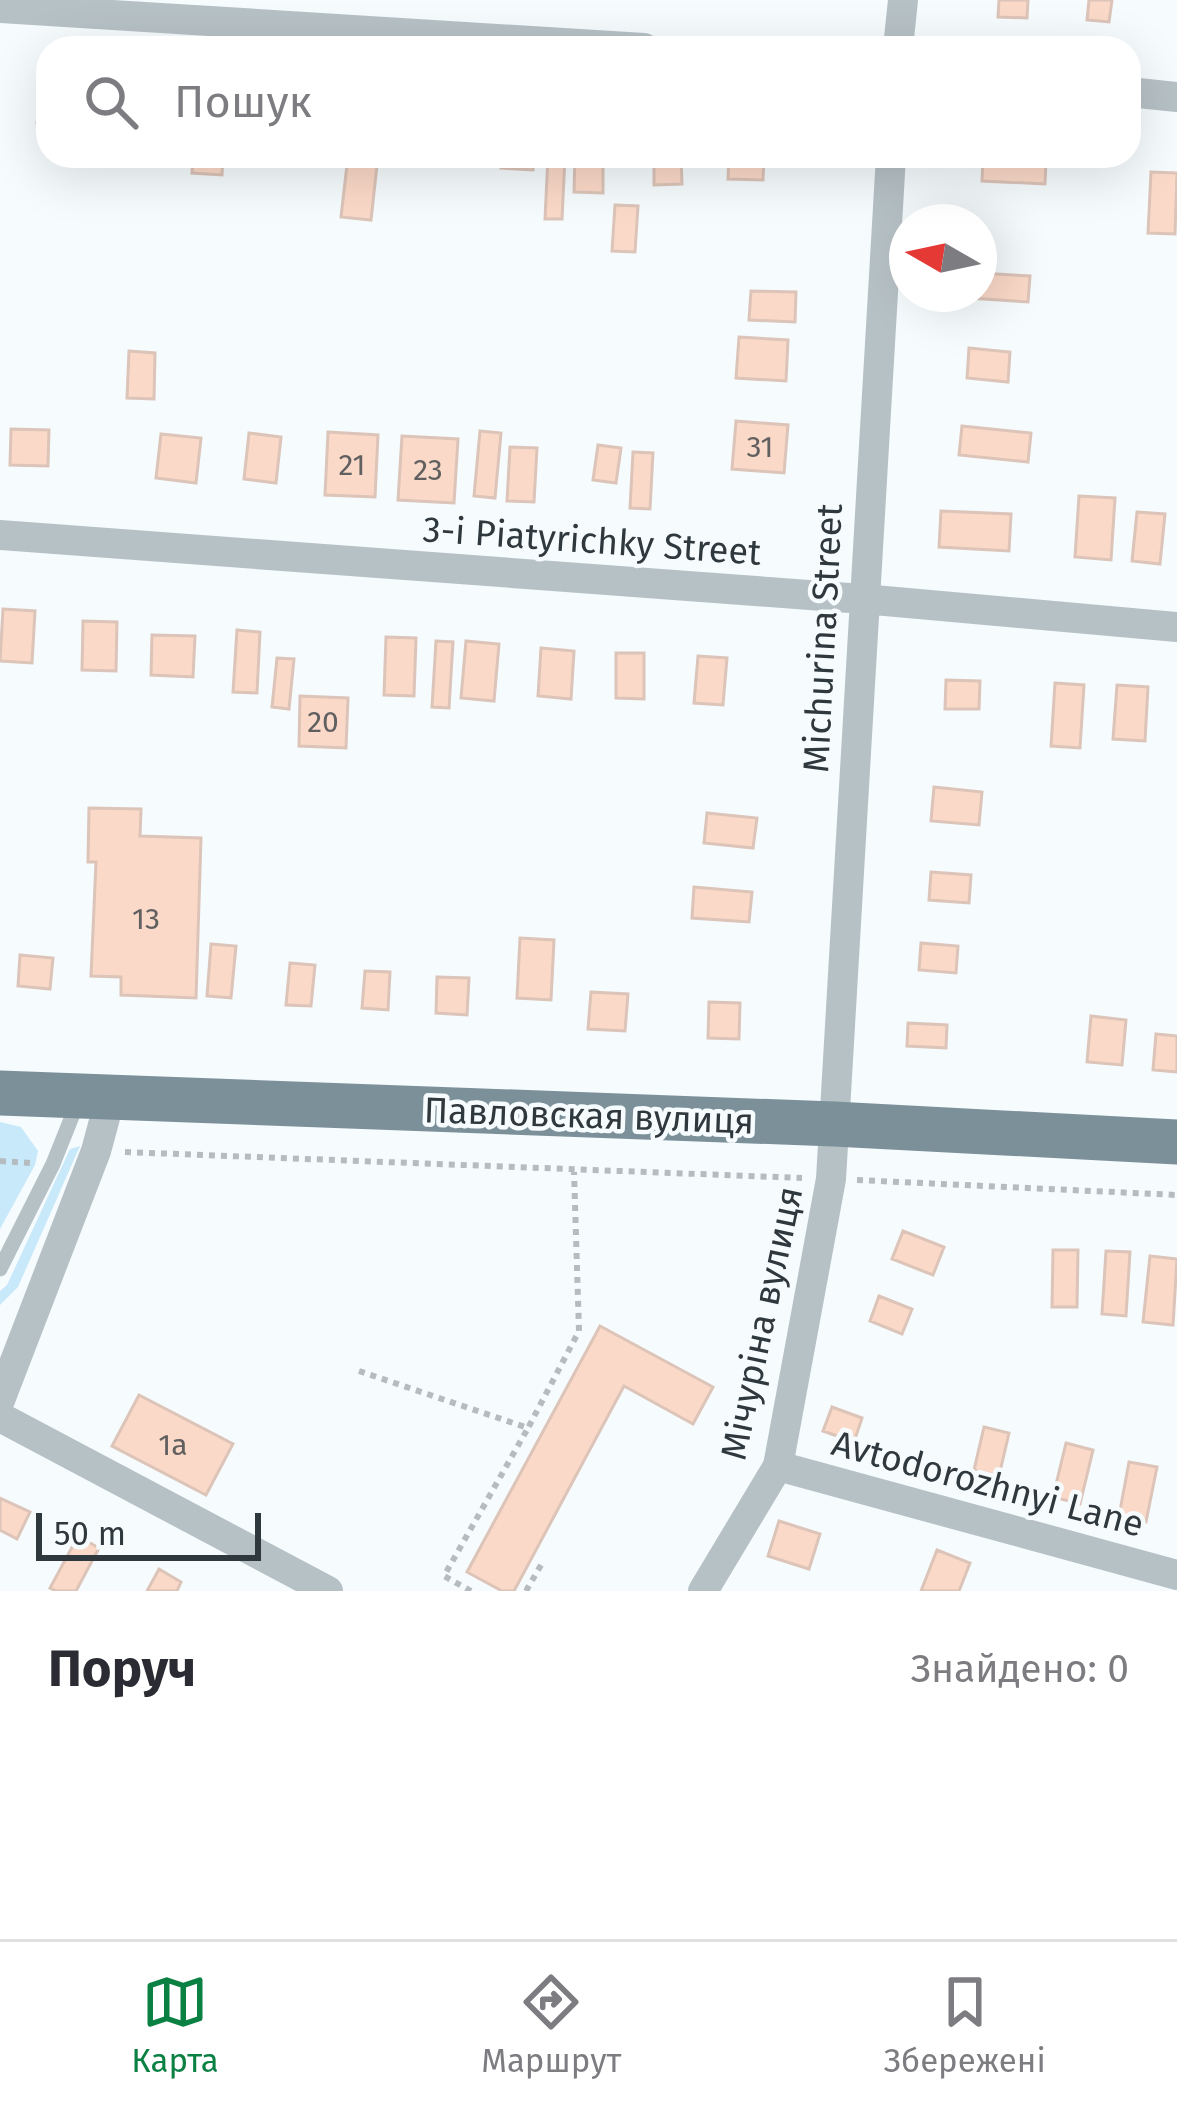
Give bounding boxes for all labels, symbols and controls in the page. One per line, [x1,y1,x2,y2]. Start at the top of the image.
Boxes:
search box [36,36,1141,168]
icon: search [78,69,144,135]
text: Пошук [174,75,312,129]
north arrow [889,204,997,312]
house number: 31 [746,429,774,465]
house number: 21 [338,447,366,483]
house number: 23 [413,452,443,488]
street label: Michurina Street [794,502,852,774]
street label: 3-i Piatyrichky Street [421,507,763,575]
house number: 20 [307,704,339,740]
house number: 13 [132,901,160,937]
street label: Павловская вулиця [423,1088,755,1144]
street label: Мічуріна вулиця [712,1183,812,1464]
street label: Avtodorozhnyi Lane [827,1421,1148,1547]
house number: 1а [158,1427,188,1463]
scale bar [36,1507,261,1560]
text: 50 m [54,1514,126,1554]
text: Поруч [48,1638,196,1700]
text: Знайдено: 0 [911,1646,1129,1692]
tab: Карта [131,1969,219,2081]
tab: Маршрут [481,1969,621,2081]
tab: Збережені [884,1969,1046,2081]

